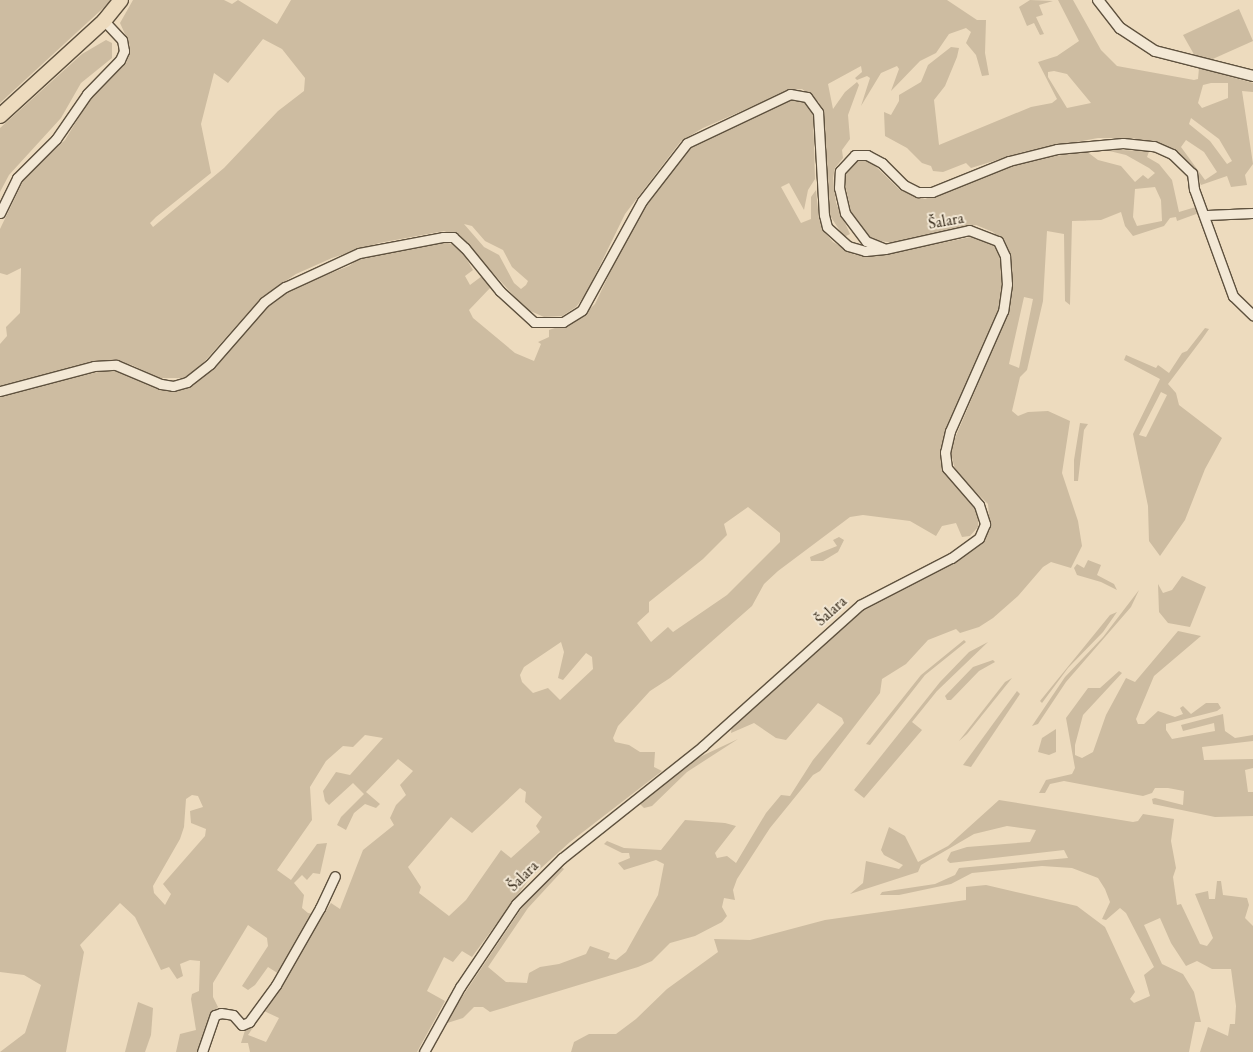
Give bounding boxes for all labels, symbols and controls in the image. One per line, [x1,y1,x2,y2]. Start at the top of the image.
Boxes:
street label: Šalara [927,208,965,234]
street label: Šalara [811,592,851,630]
street label: Šalara [504,857,542,895]

